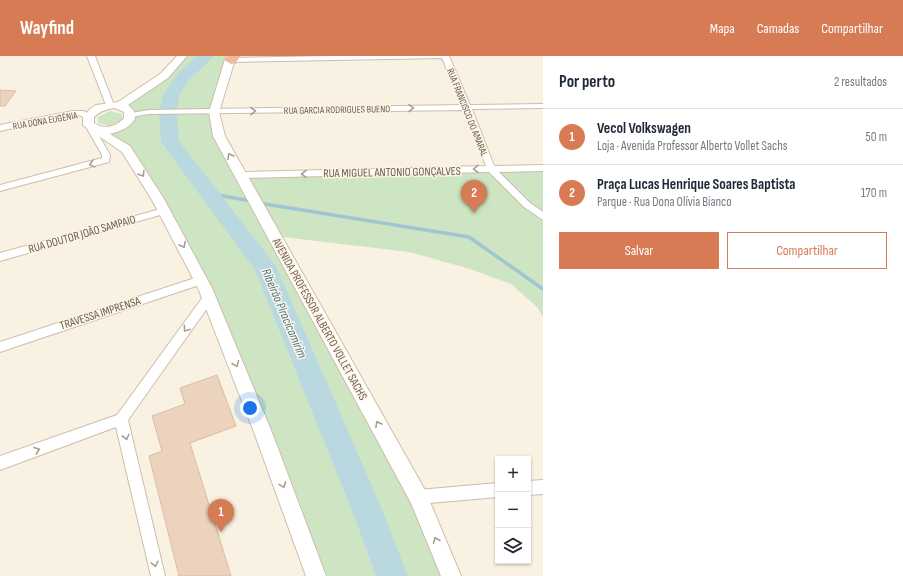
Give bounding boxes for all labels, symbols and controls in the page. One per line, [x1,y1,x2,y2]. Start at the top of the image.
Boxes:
text: Wayfind [20,17,74,40]
text: Mapa [710,20,735,37]
text: Camadas [757,20,799,37]
text: Compartilhar [821,20,883,37]
street label: RUA FRANCISCO DO AMARAL [444,67,490,159]
text: Por perto [559,72,615,92]
text: 2 resultados [834,74,887,90]
street label: RUA GARCIA RODRIGUES BUENO [284,103,390,117]
one-way arrow [408,104,414,112]
one-way arrow [250,107,256,115]
street label: RUA DONA EUGÊNIA [12,109,79,133]
text: Vecol Volkswagen [597,119,691,138]
text: 1 [569,129,575,145]
text: 50 m [866,129,887,145]
text: Loja · Avenida Professor Alberto Vollet Sachs [597,138,787,154]
one-way arrow [228,153,235,160]
one-way arrow [89,160,95,168]
street label: RUA MIGUEL ANTONIO GONÇALVES [323,164,461,181]
one-way arrow [473,165,479,174]
one-way arrow [138,170,145,177]
one-way arrow [301,170,307,178]
text: Praça Lucas Henrique Soares Baptista [597,175,796,194]
pin: 2 [461,180,487,213]
text: 2 [569,185,575,201]
text: 170 m [861,185,887,201]
text: Parque · Rua Dona Olívia Bianco [597,194,732,210]
street label: RUA DOUTOR JOÃO SAMPAIO [27,212,138,257]
button: Salvar [559,232,719,269]
button: Compartilhar [727,232,887,269]
street label: AVENIDA PROFESSOR ALBERTO VOLLET SACHS [268,235,370,403]
one-way arrow [178,241,185,249]
water label: Ribeirão Piracicamirim [258,266,310,361]
street label: TRAVESSA IMPRENSA [58,293,143,334]
one-way arrow [184,324,191,331]
one-way arrow [231,360,239,367]
your location [240,398,260,418]
one-way arrow [375,421,382,428]
one-way arrow [121,434,129,440]
one-way arrow [33,446,40,454]
map controls [495,456,531,564]
button: + [495,456,531,492]
one-way arrow [278,482,286,489]
button: − [495,492,531,528]
pin: 1 [208,499,234,532]
button: layers [495,528,531,564]
one-way arrow [433,537,441,545]
one-way arrow [151,561,159,567]

